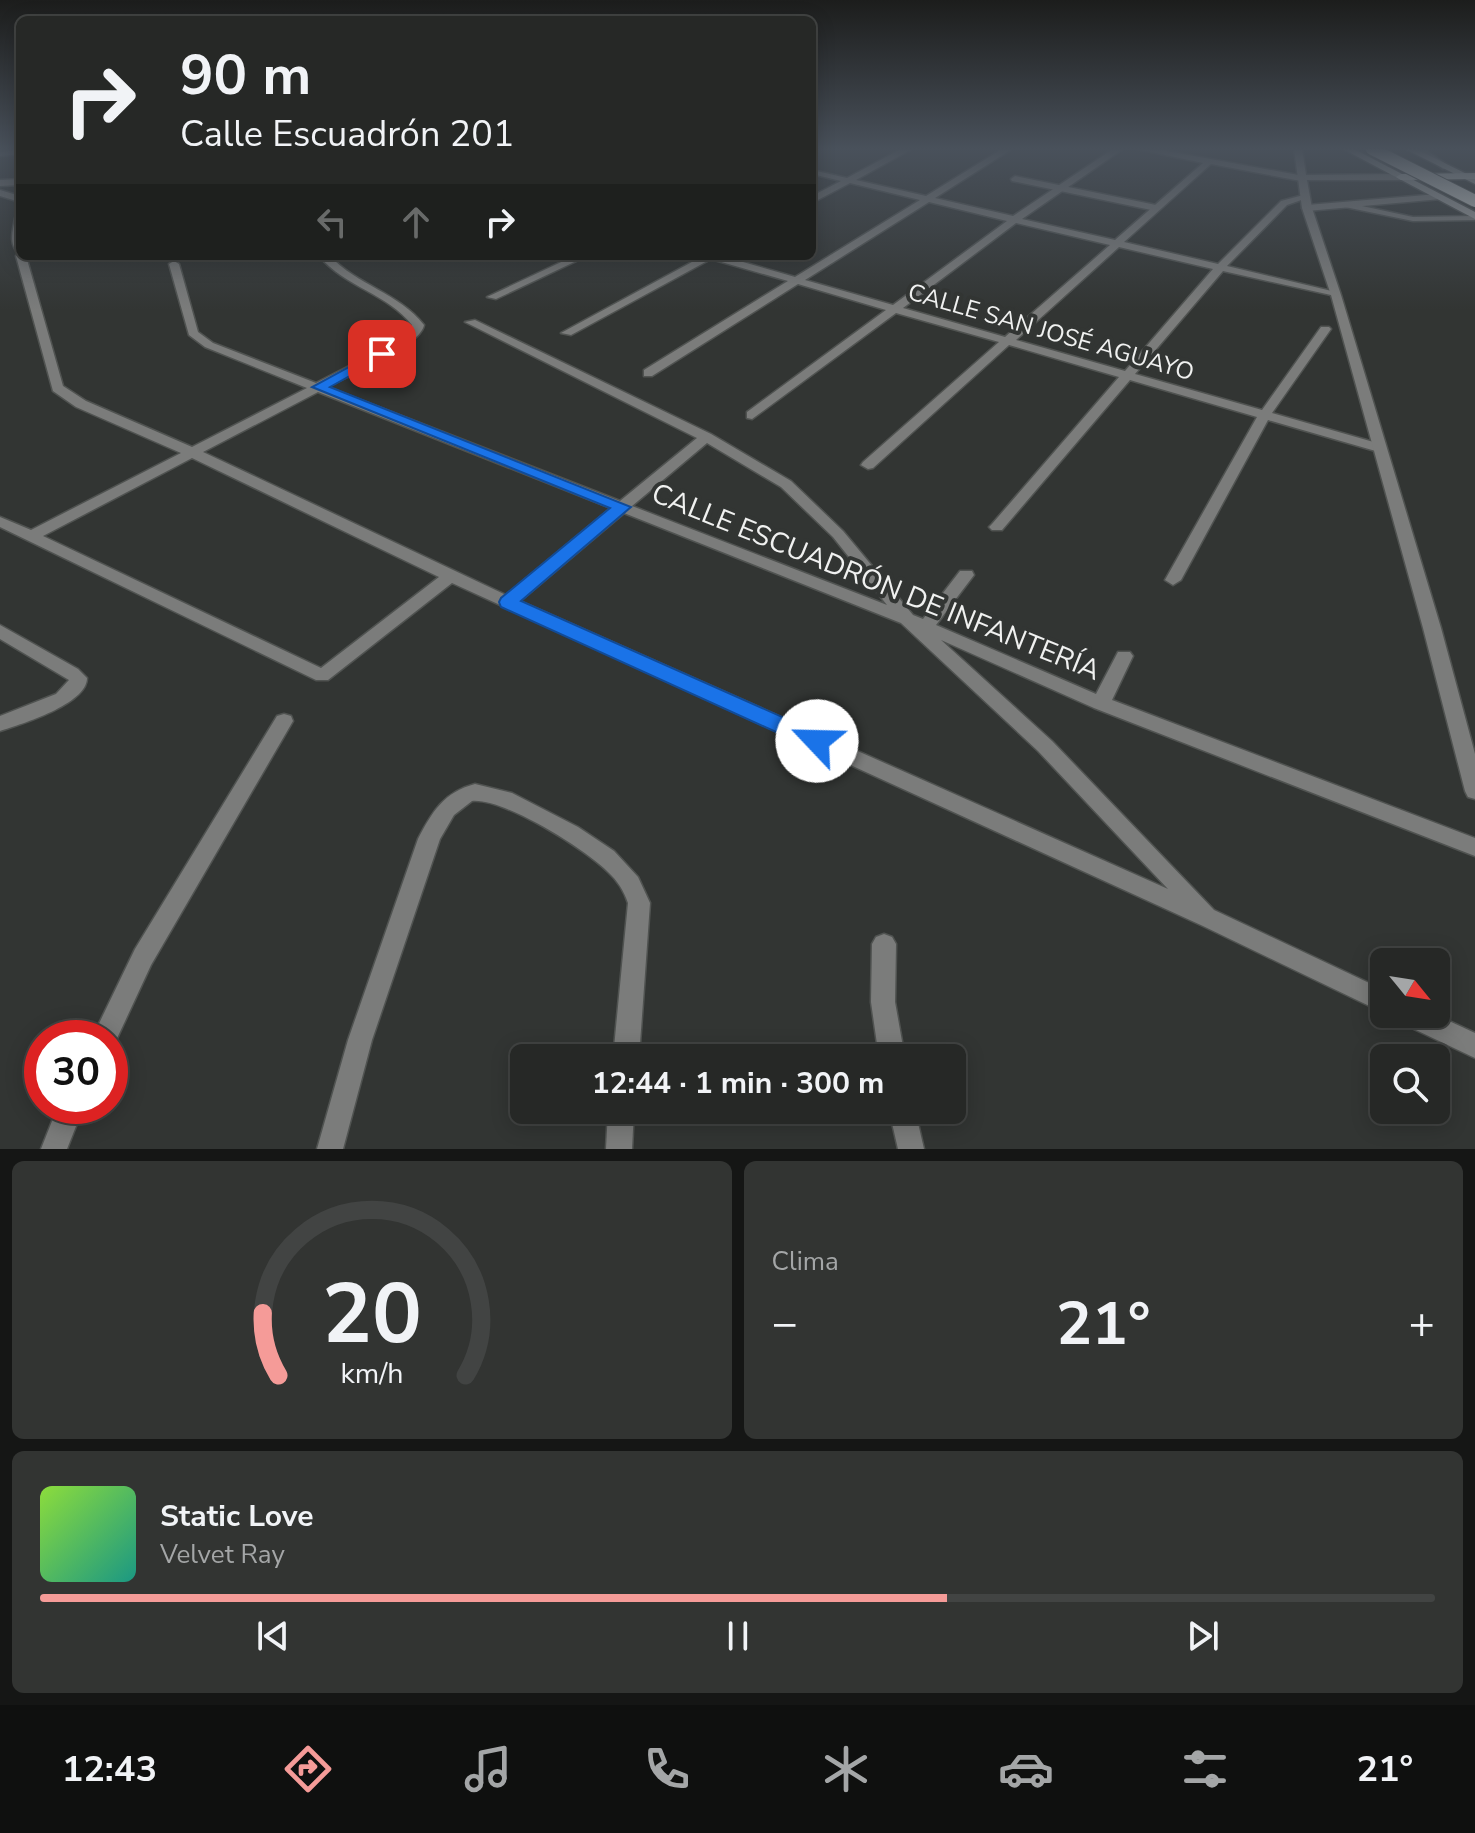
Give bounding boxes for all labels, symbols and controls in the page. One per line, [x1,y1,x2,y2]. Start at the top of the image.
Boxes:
text: 90 m [180,37,311,114]
icon: right [48,48,152,152]
text: Calle Escuadrón 201 [180,110,514,159]
icon: left [310,200,354,244]
icon: ahead [394,200,438,244]
icon: right [478,200,522,244]
street label: CALLE SAN JOSÉ AGUAYO [904,276,1198,388]
pin [348,320,416,388]
icon: arrive [360,332,404,376]
street label: CALLE ESCUADRÓN DE INFANTERÍA [646,474,1106,690]
position arrow [775,699,859,783]
north arrow [1370,948,1450,1028]
map controls [1370,948,1450,1124]
speed limit sign: 30 [24,1020,128,1124]
button: search [1370,1044,1450,1124]
text: 12:44 · 1 min · 300 m [592,1063,884,1104]
text: Clima [772,1244,839,1279]
text: 20 [322,1258,422,1371]
text: 21° [1056,1283,1151,1365]
text: − [772,1294,798,1354]
text: + [1409,1294,1435,1354]
text: km/h [340,1354,403,1393]
text: Static Love [160,1496,314,1537]
text: Velvet Ray [160,1537,285,1572]
icon: previous [251,1614,295,1658]
icon: pause [716,1614,760,1658]
icon: next [1181,1614,1225,1658]
icon: directions [280,1741,336,1797]
icon: music [460,1741,516,1797]
icon: phone [639,1741,695,1797]
icon: climate [818,1741,874,1797]
icon: car [998,1741,1054,1797]
icon: filters [1177,1741,1233,1797]
text: 12:43 [62,1745,157,1794]
text: 21° [1356,1745,1413,1794]

